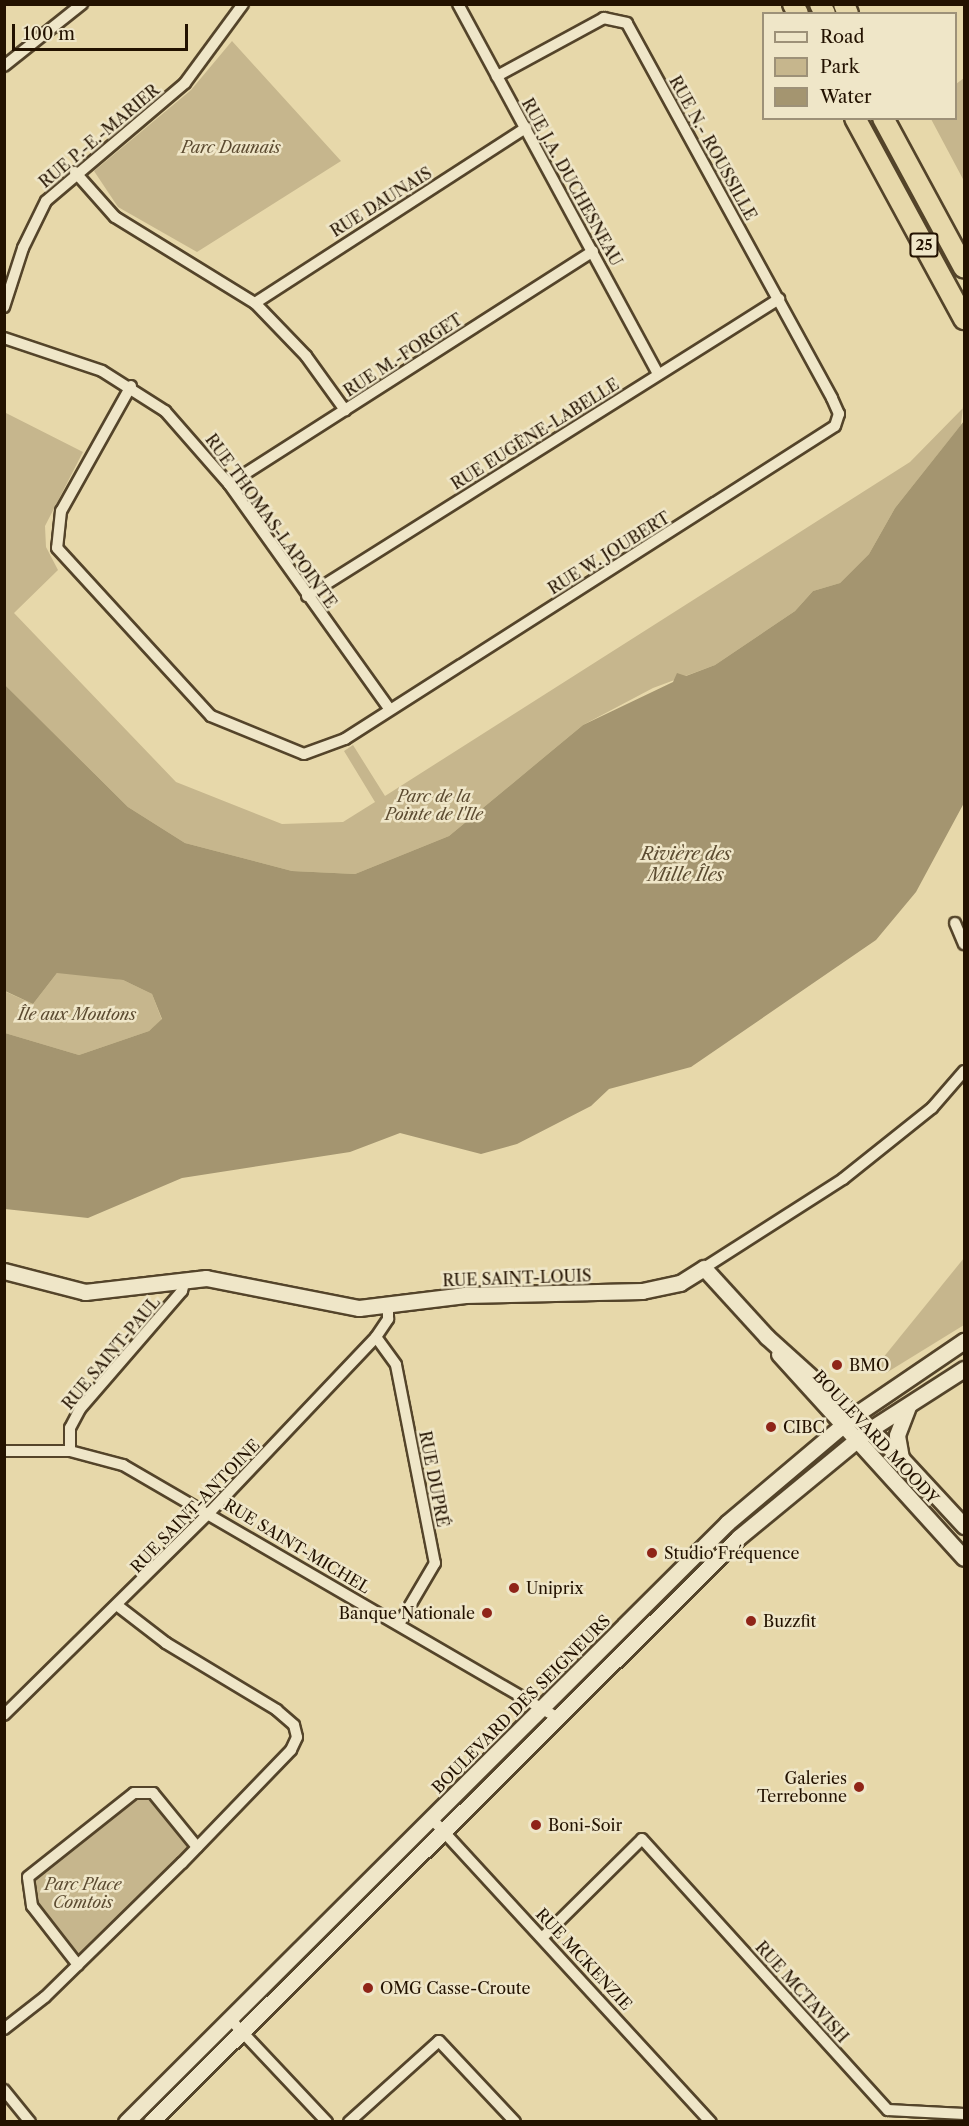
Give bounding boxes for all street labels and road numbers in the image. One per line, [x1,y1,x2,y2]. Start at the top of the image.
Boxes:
street label: RUE N.- ROUSSILLE [665,72,761,224]
street label: RUE P.-E.-MARIER [35,80,163,192]
street label: RUE J.A. DUCHESNEAU [518,95,626,269]
street label: RUE DAUNAIS [327,163,435,241]
road number: 25 [909,233,939,257]
street label: RUE M.-FORGET [340,309,466,401]
street label: RUE EUGÈNE-LABELLE [448,374,622,494]
street label: RUE THOMAS-LAPOINTE [201,430,341,612]
street label: RUE W. JOUBERT [544,508,674,598]
street label: RUE SAINT-LOUIS [442,1266,592,1290]
street label: RUE SAINT-PAUL [58,1293,164,1413]
street label: BOULEVARD MOODY [809,1366,943,1508]
street label: RUE DUPRÉ [415,1429,453,1529]
street label: RUE SAINT-ANTOINE [126,1435,264,1577]
street label: RUE SAINT-MICHEL [220,1495,374,1597]
street label: BOULEVARD DES SEIGNEURS [428,1611,614,1797]
street label: RUE MCKENZIE [532,1904,636,2014]
street label: RUE MCTAVISH [751,1937,853,2047]

